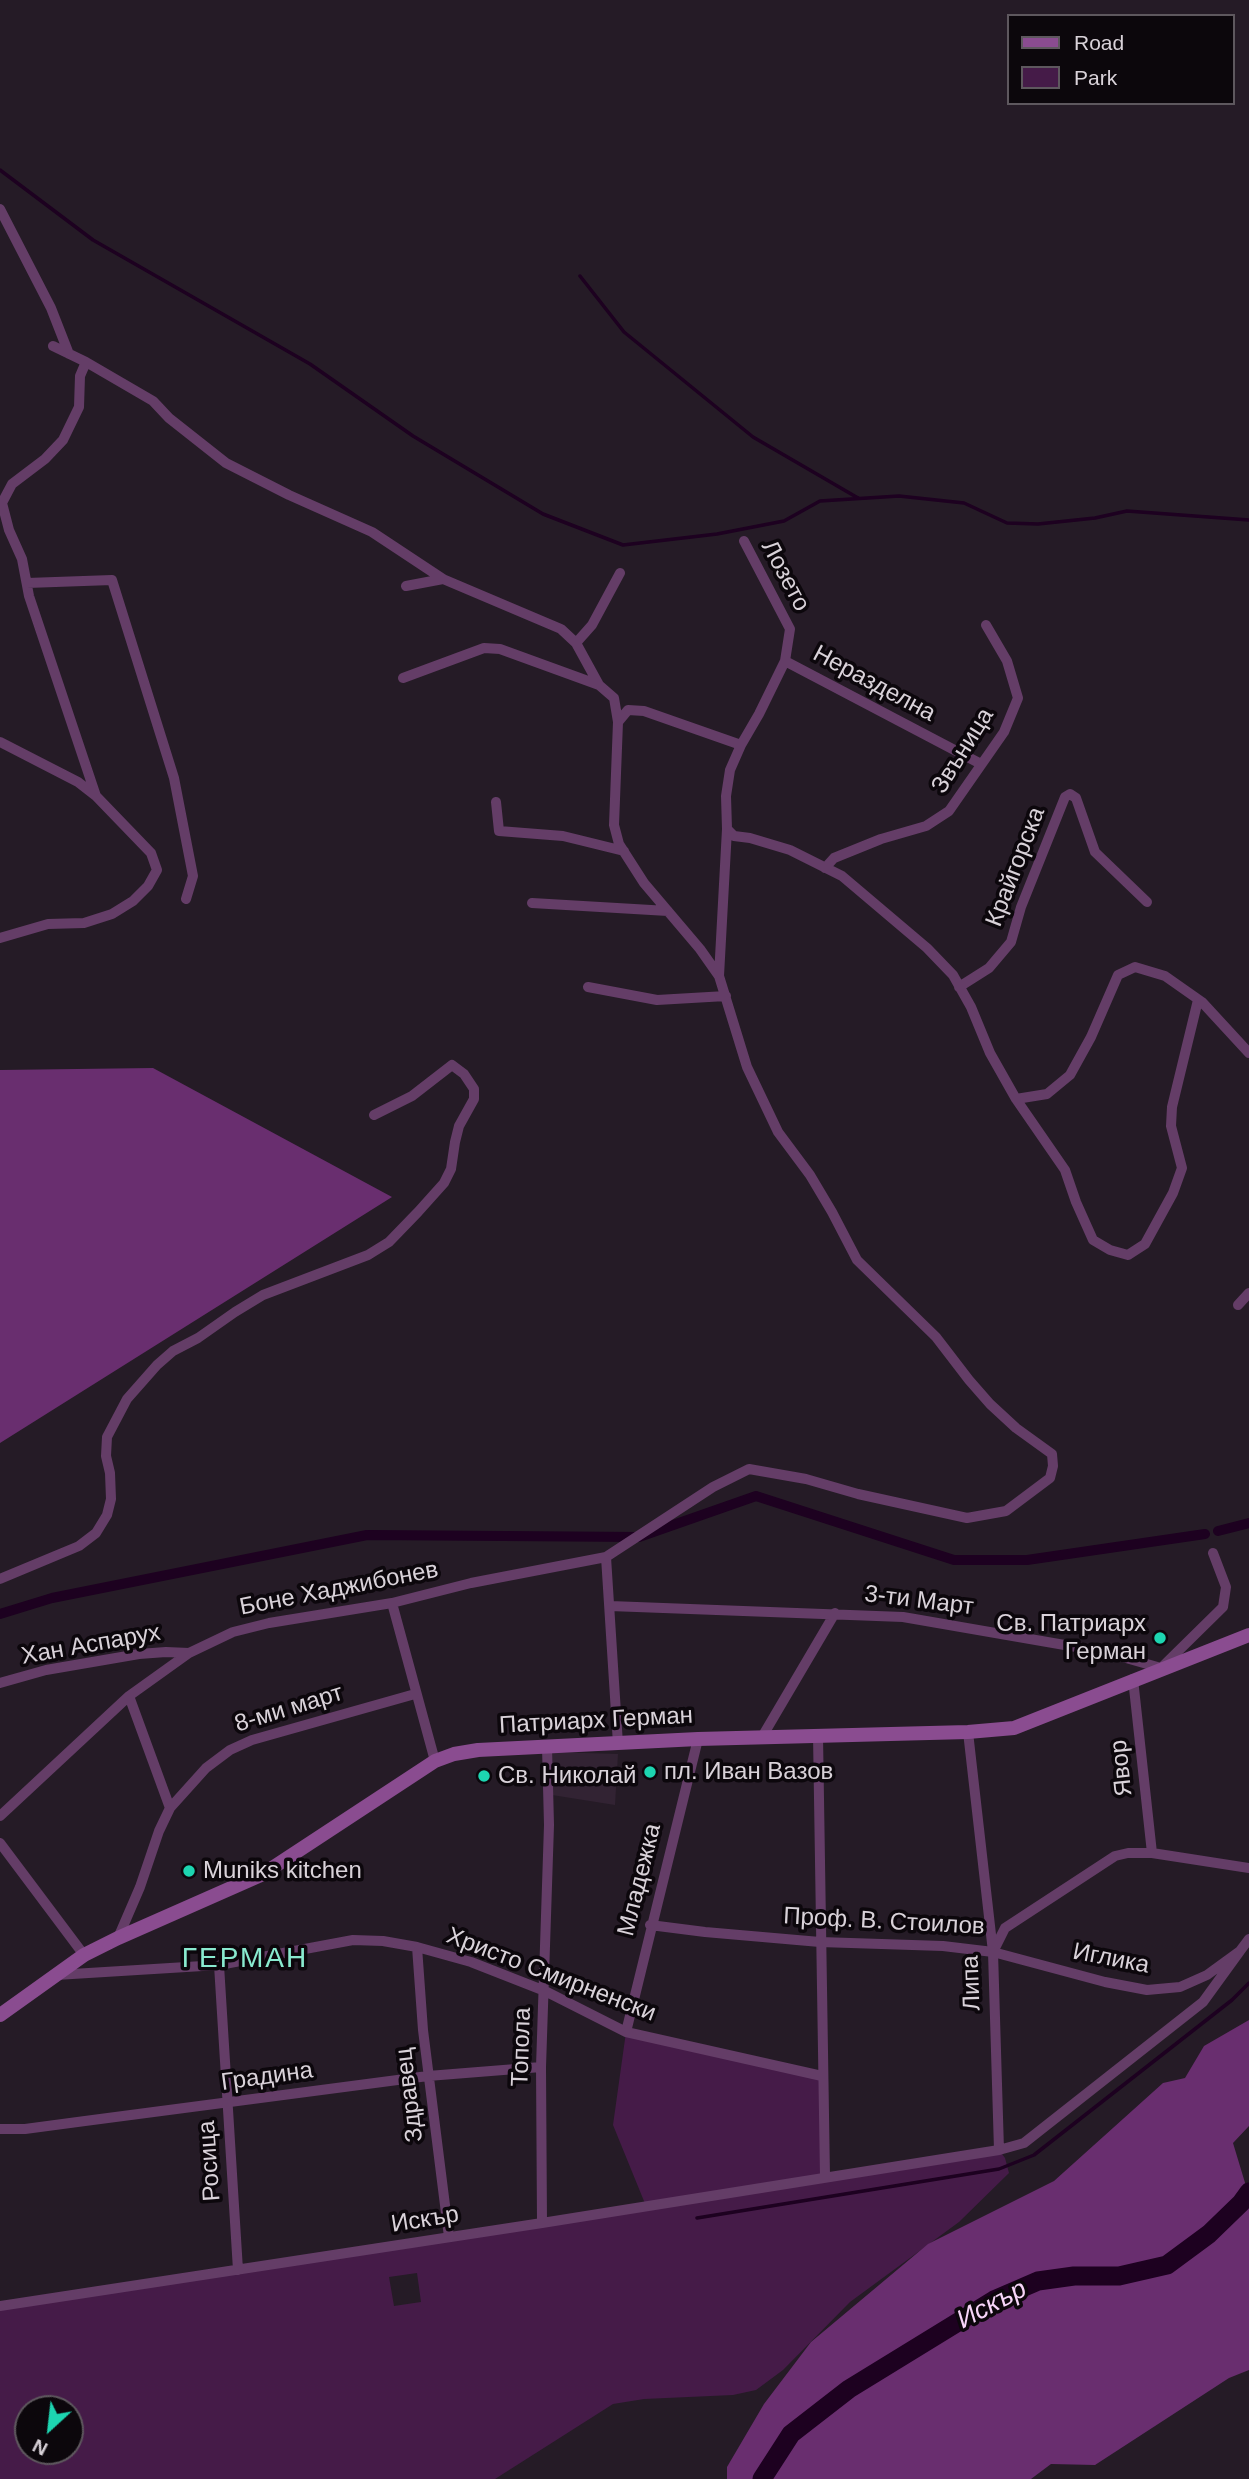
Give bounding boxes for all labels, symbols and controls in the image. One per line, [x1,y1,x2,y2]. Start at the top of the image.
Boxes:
legend [1007,14,1235,105]
text: Road [1074,31,1124,54]
text: Park [1074,66,1117,89]
street label: Лозето [754,536,816,616]
street label: Неразделна [808,640,940,728]
street label: Звъница [926,703,1000,799]
street label: Крайгорска [980,803,1052,931]
street label: Боне Хаджибонев [237,1556,441,1622]
street label: 3-ти Март [863,1580,975,1622]
place label: Св. Патриарх Герман [996,1610,1146,1666]
street label: Хан Аспарух [19,1619,163,1671]
marker: Св. Патриарх Герман [1152,1630,1168,1646]
street label: 8-ми март [231,1679,347,1739]
street label: Патриарх Герман [498,1702,694,1740]
street label: Явор [1105,1738,1139,1798]
place label: пл. Иван Вазов [664,1758,833,1786]
place label: Св. Николай [498,1762,637,1790]
marker: пл. Иван Вазов [642,1764,658,1780]
marker: Св. Николай [476,1768,492,1784]
street label: Младежка [612,1821,668,1939]
place label: Muniks kitchen [203,1857,362,1885]
marker: Muniks kitchen [181,1863,197,1879]
street label: Проф. В. Стоилов [783,1902,985,1942]
street label: Христо Смирненски [442,1922,660,2028]
street label: Иглика [1070,1937,1152,1981]
district label: ГЕРМАН [183,1942,307,1976]
street label: Липа [957,1955,987,2011]
street label: Топола [506,2007,538,2087]
street label: Здравец [390,2046,430,2144]
street label: Градина [219,2056,315,2098]
street label: Росица [193,2120,227,2202]
street label: Искър [389,2200,461,2240]
water label: Искър [952,2274,1032,2336]
north arrow [14,2395,84,2465]
text: N [29,2435,51,2460]

